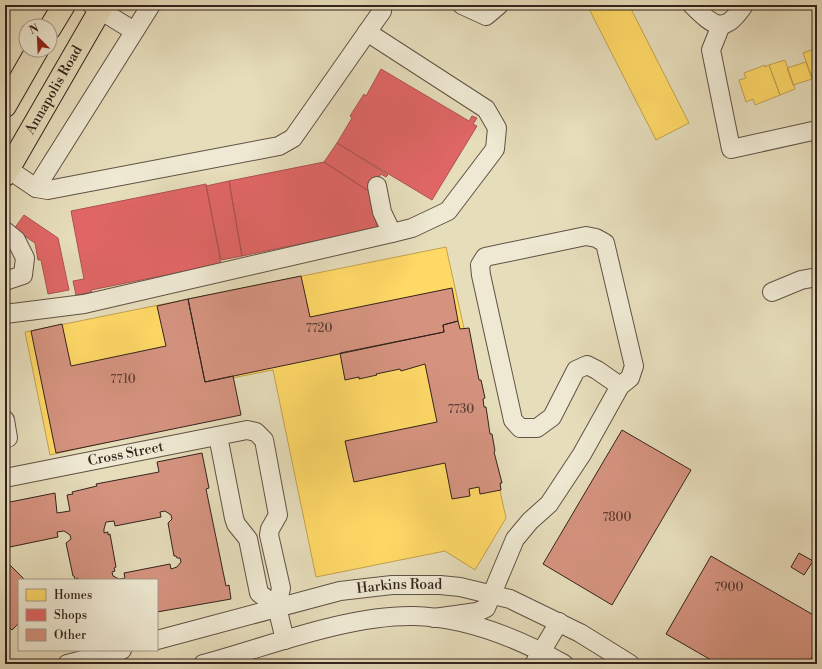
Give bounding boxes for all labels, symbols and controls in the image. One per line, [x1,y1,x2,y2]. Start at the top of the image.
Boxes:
north arrow [18,18,58,58]
text: N [28,21,41,38]
street label: Annapolis Road [21,42,87,139]
house number: 7720 [306,321,332,336]
house number: 7710 [110,372,136,387]
house number: 7730 [448,402,474,417]
street label: Cross Street [86,438,165,470]
house number: 7800 [602,510,632,525]
street label: Harkins Road [355,576,442,598]
legend [18,579,158,651]
house number: 7900 [714,580,744,595]
text: Homes [54,588,92,603]
text: Shops [54,608,87,623]
text: Other [54,628,86,643]

